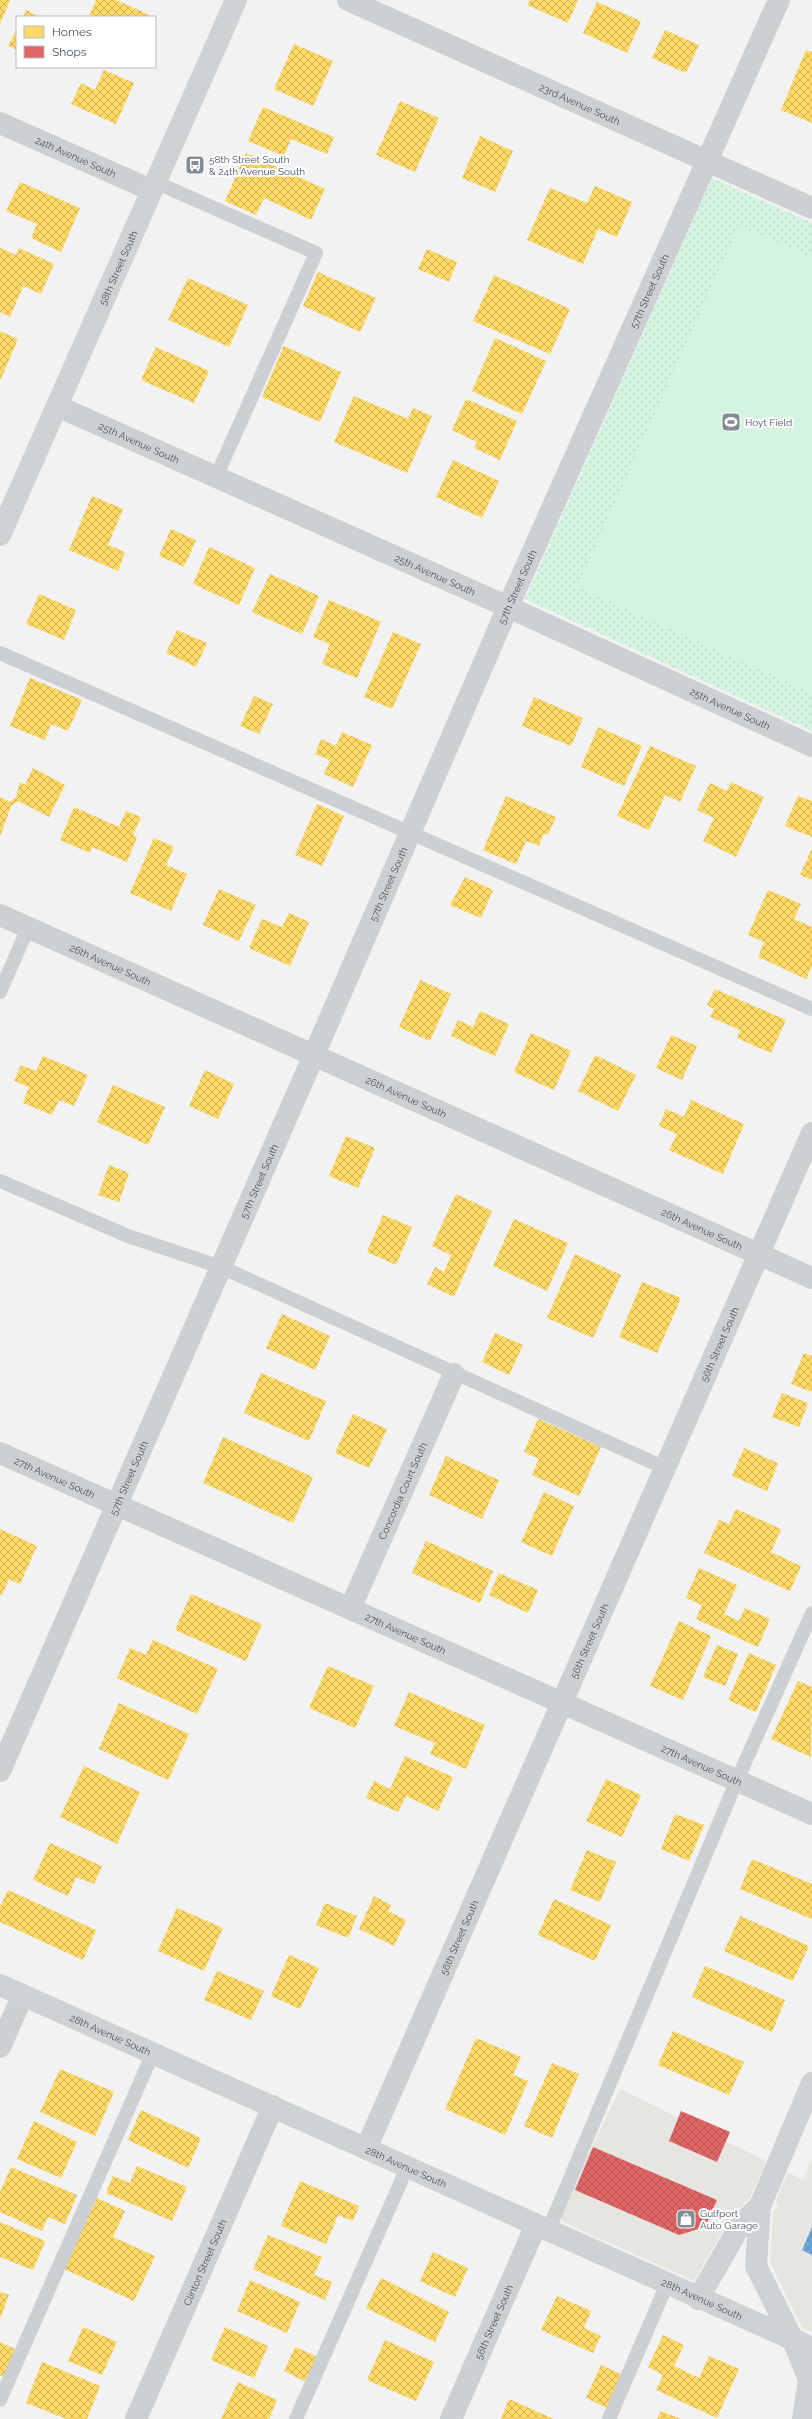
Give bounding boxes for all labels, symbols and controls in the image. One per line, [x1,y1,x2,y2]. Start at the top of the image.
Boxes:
legend [16,16,156,68]
text: Homes [52,25,92,39]
text: Shops [52,45,87,59]
street label: 23rd Avenue South [537,81,622,127]
street label: 24th Avenue South [34,134,118,180]
bus stop icon: 58th Street South & 24th Avenue South [184,154,206,176]
place label: 58th Street South & 24th Avenue South [209,154,305,177]
street label: 58th Street South [97,229,140,307]
street label: 57th Street South [628,252,671,330]
sports icon: Hoyt Field [720,411,742,433]
place label: Hoyt Field [745,417,792,428]
street label: 25th Avenue South [97,420,181,466]
street label: 57th Street South [496,548,539,626]
street label: 25th Avenue South [393,552,477,598]
street label: 25th Avenue South [688,686,772,732]
street label: 57th Street South [367,845,409,923]
street label: 26th Avenue South [68,942,153,988]
street label: 26th Avenue South [364,1074,448,1120]
street label: 57th Street South [238,1142,280,1220]
street label: 26th Avenue South [660,1206,744,1252]
street label: 56th Street South [699,1305,741,1384]
street label: 57th Street South [108,1439,150,1517]
street label: Concordia Court South [376,1441,429,1541]
street label: 27th Avenue South [13,1455,97,1501]
street label: 56th Street South [568,1602,611,1680]
street label: 27th Avenue South [364,1611,448,1657]
street label: 27th Avenue South [660,1743,744,1788]
street label: 56th Street South [438,1898,481,1977]
street label: 28th Avenue South [68,2012,153,2058]
street label: 28th Avenue South [364,2144,448,2190]
shop icon: Gulfport Auto Garage [675,2208,697,2230]
place label: Gulfport Auto Garage [700,2208,758,2231]
street label: Clinton Street South [181,2218,229,2307]
street label: 28th Avenue South [660,2276,744,2322]
street label: 56th Street South [473,2283,515,2361]

